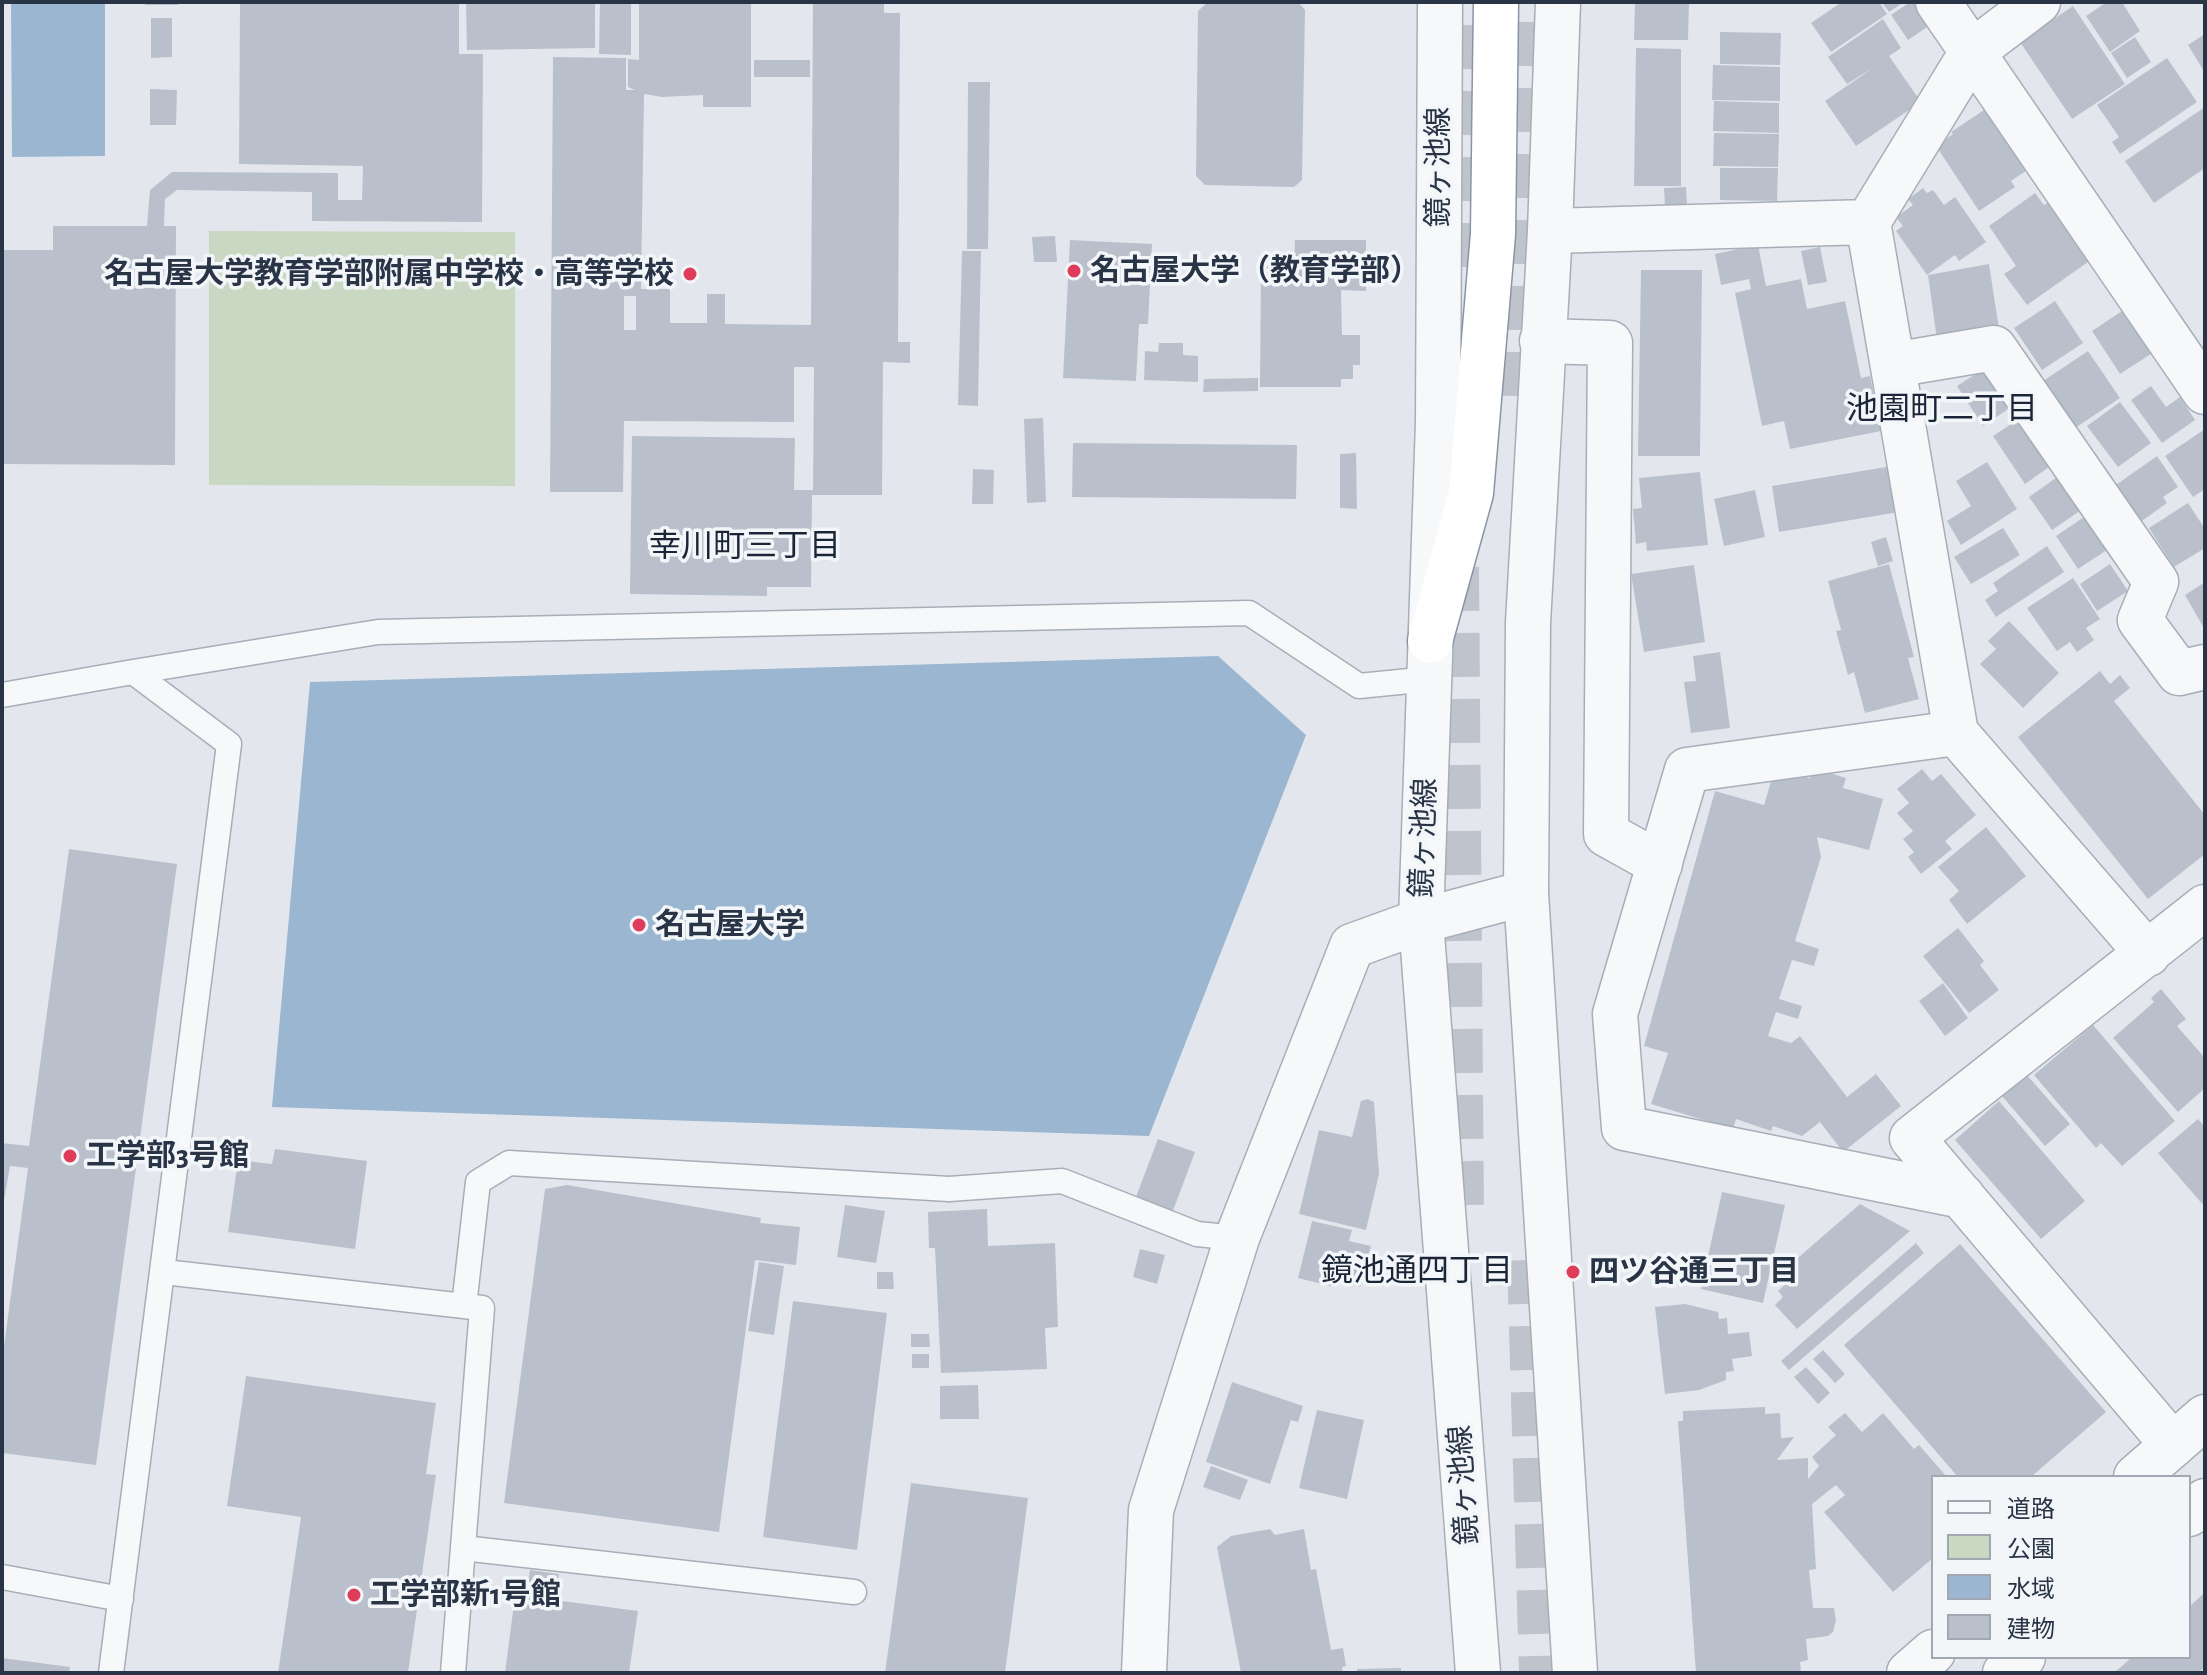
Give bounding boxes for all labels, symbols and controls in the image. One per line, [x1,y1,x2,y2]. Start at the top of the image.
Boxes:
street label: 鏡ヶ池線 [1421,107,1457,227]
place label: 名古屋大学（教育学部） [1090,253,1420,289]
place label: 名古屋大学教育学部附属中学校・高等学校 [104,256,674,292]
marker: 名古屋大学（教育学部） [1065,262,1083,280]
marker: 名古屋大学教育学部附属中学校・高等学校 [681,265,699,283]
district label: 池園町二丁目 [1846,390,2038,428]
district label: 幸川町三丁目 [649,527,841,565]
street label: 鏡ヶ池線 [1404,777,1444,899]
place label: 名古屋大学 [655,907,805,943]
marker: 名古屋大学 [630,916,648,934]
place label: 工学部3号館 [86,1138,249,1174]
marker: 工学部3号館 [61,1147,79,1165]
district label: 鏡池通四丁目 [1321,1252,1513,1290]
place label: 四ツ谷通三丁目 [1589,1254,1799,1290]
marker: 四ツ谷通三丁目 [1564,1263,1582,1281]
street label: 鏡ヶ池線 [1442,1424,1486,1546]
legend [1931,1475,2191,1659]
text: 道路 [2007,1498,2055,1522]
text: 公園 [2007,1538,2055,1562]
place label: 工学部新1号館 [370,1577,561,1613]
text: 水域 [2007,1578,2055,1602]
marker: 工学部新1号館 [345,1586,363,1604]
text: 建物 [2007,1618,2055,1642]

